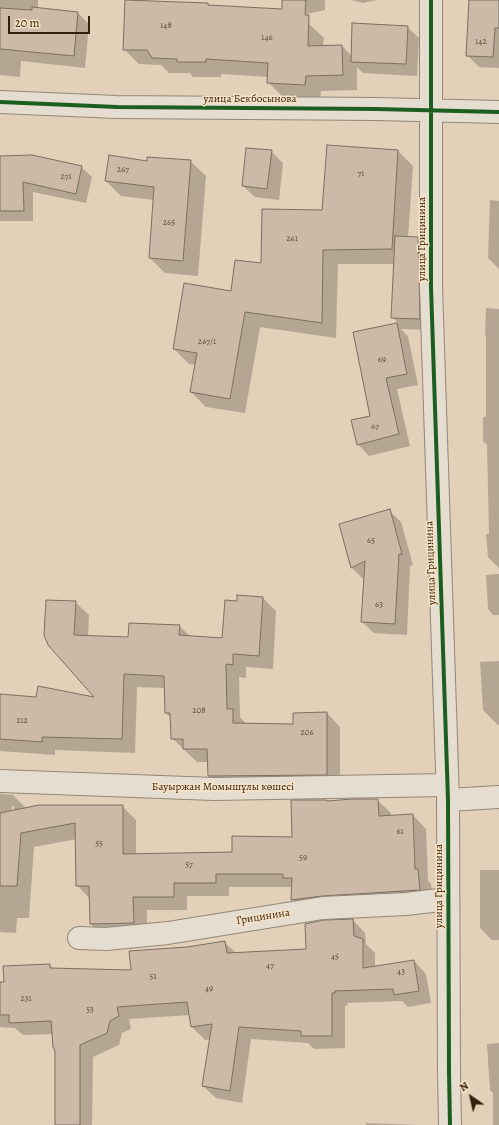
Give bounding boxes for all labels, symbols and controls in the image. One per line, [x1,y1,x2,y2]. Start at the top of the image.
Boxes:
scale bar [10,8,92,34]
text: 20 m [15,15,39,31]
house number: 148 [160,21,172,31]
house number: 146 [261,33,273,43]
house number: 142 [475,37,487,47]
street label: улица Бекбосынова [203,92,297,106]
house number: 267 [117,165,129,175]
house number: 71 [358,169,364,179]
house number: 271 [60,172,72,182]
street label: улица Грицинина [415,197,429,281]
house number: 265 [163,218,175,228]
house number: 261 [286,234,298,244]
house number: 267/1 [198,337,216,347]
house number: 69 [378,355,386,365]
house number: 67 [371,422,379,432]
street label: улица Грицинина [423,521,439,605]
house number: 65 [367,536,375,546]
house number: 63 [375,600,383,610]
house number: 208 [192,706,206,716]
house number: 212 [16,716,28,726]
house number: 206 [300,728,314,738]
street label: Бауыржан Момышұлы көшесі [152,780,294,794]
house number: 61 [396,827,404,837]
house number: 55 [95,839,103,849]
street label: улица Грицинина [432,844,446,928]
house number: 59 [299,853,307,863]
house number: 57 [185,860,193,870]
street label: Грицинина [235,906,291,928]
house number: 45 [331,952,339,962]
house number: 47 [266,961,274,971]
house number: 43 [397,967,405,977]
house number: 51 [150,972,156,982]
house number: 49 [205,984,213,994]
house number: 231 [20,994,32,1004]
house number: 53 [86,1005,94,1015]
north arrow [451,1077,491,1117]
text: N [456,1078,472,1095]

